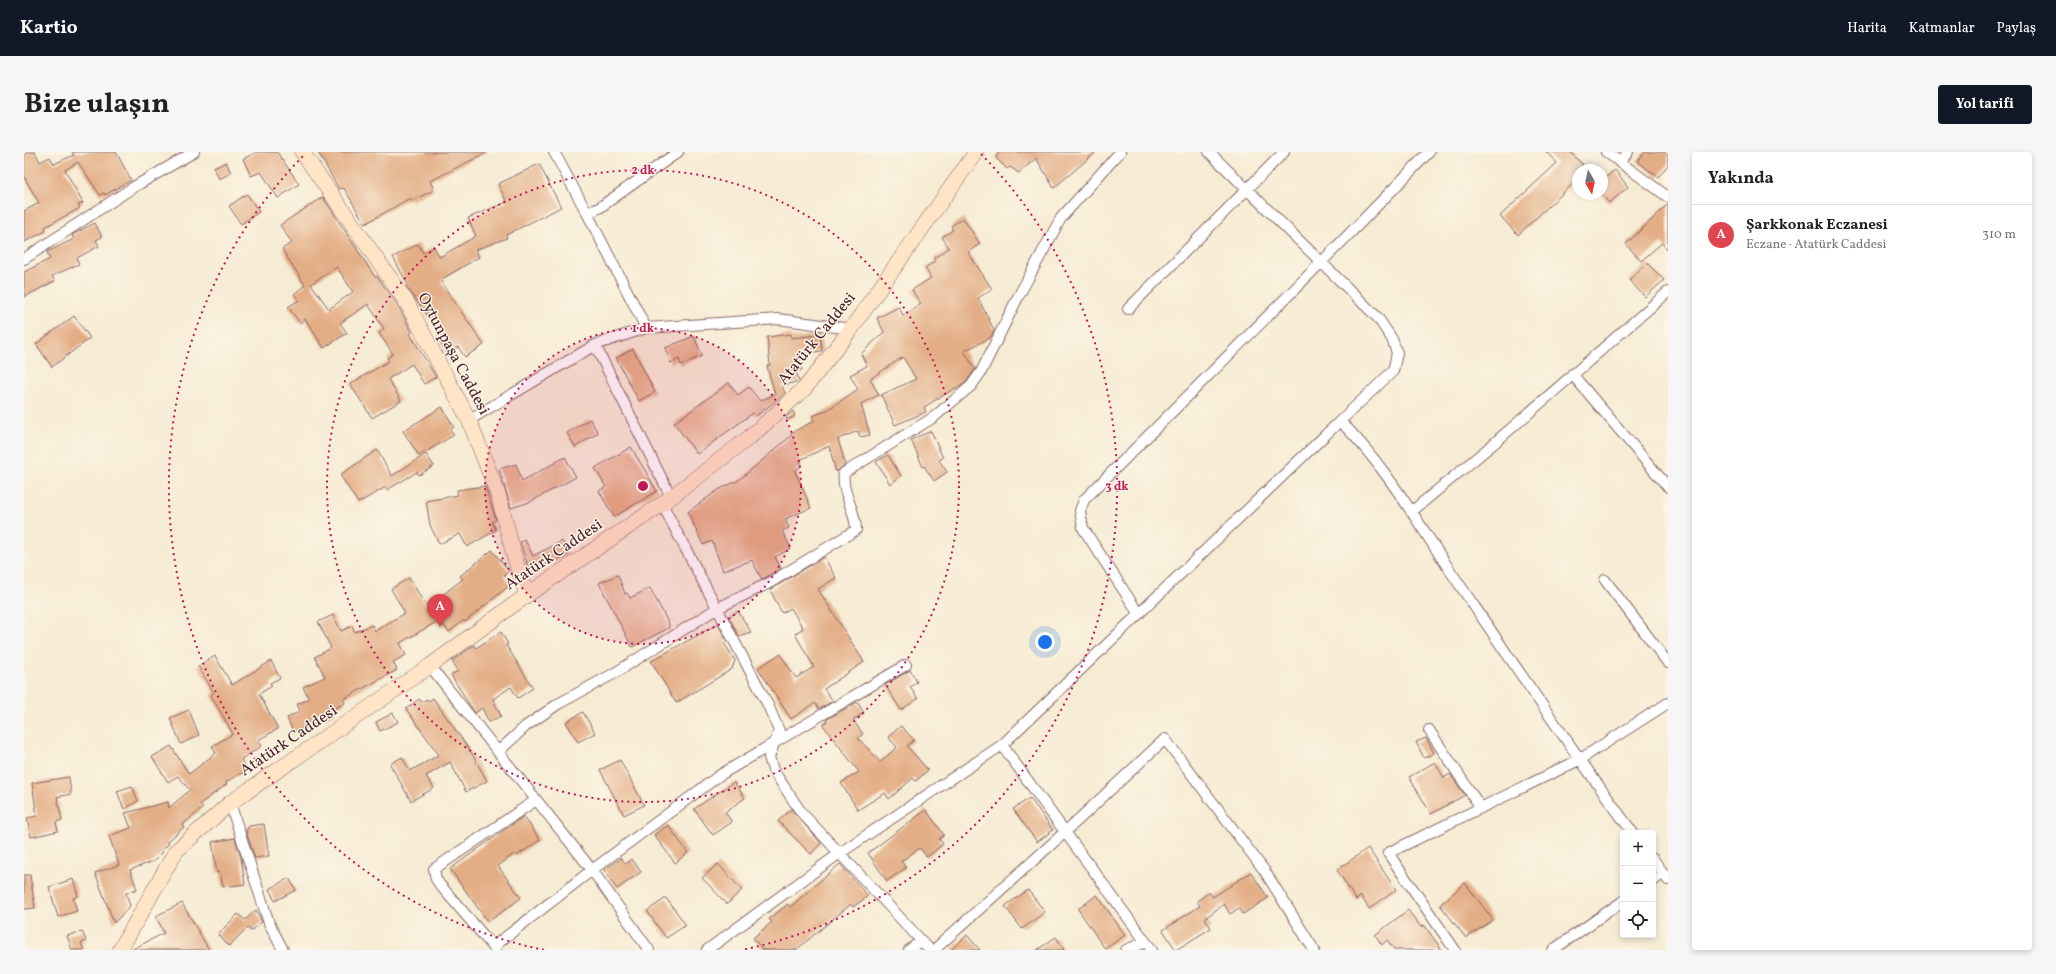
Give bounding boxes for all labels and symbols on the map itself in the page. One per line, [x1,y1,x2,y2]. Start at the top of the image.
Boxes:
text: 2 dk [631,163,655,179]
north arrow [1572,164,1608,200]
street label: Atatürk Caddesi [773,288,861,390]
street label: Oytunpaşa Caddesi [411,289,495,419]
text: 1 dk [632,321,655,337]
centre of rings [636,479,650,493]
text: 3 dk [1105,479,1129,495]
street label: Atatürk Caddesi [501,514,607,596]
pin: A [427,594,453,627]
your location [1035,632,1055,652]
street label: Atatürk Caddesi [236,700,342,782]

